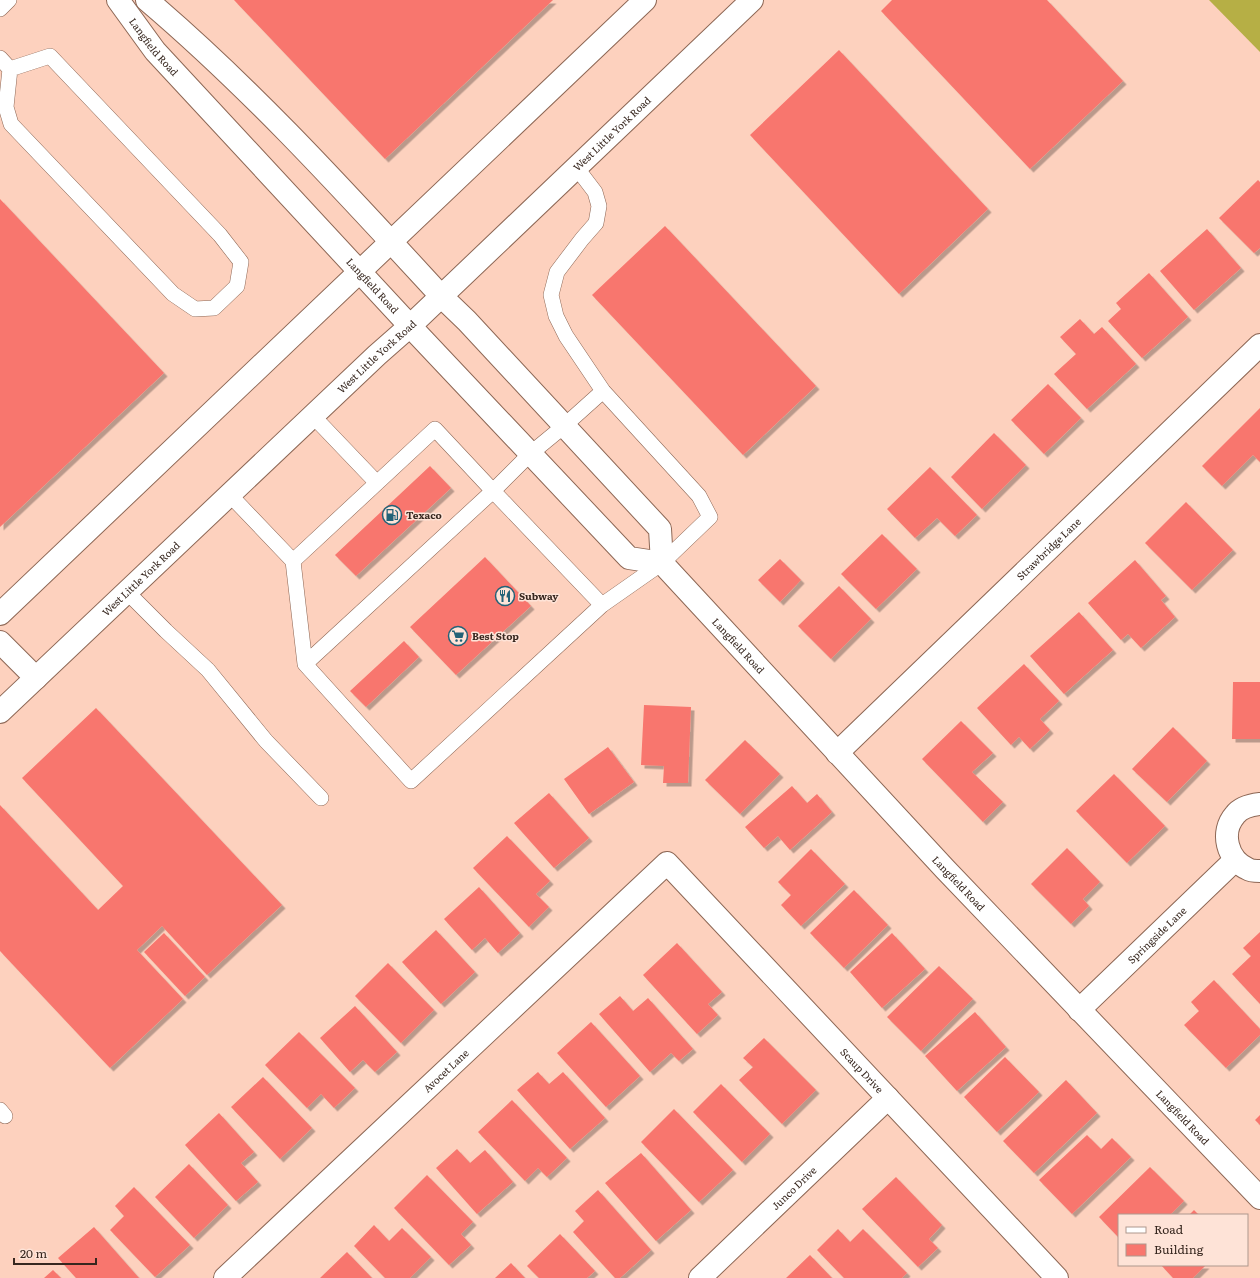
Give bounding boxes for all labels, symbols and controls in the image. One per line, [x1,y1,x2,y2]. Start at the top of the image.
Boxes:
street label: Langfield Road [126,14,182,79]
street label: West Little York Road [569,92,654,174]
street label: Langfield Road [343,254,403,316]
street label: West Little York Road [333,316,419,396]
fuel station icon: Texaco [381,504,403,526]
place label: Texaco [406,507,442,522]
street label: Strawbridge Lane [1013,514,1084,583]
street label: West Little York Road [98,538,183,619]
restaurant icon: Subway [494,585,516,607]
place label: Subway [519,588,559,603]
street label: Langfield Road [709,614,768,676]
supermarket icon: Best Stop [447,625,469,647]
place label: Best Stop [472,628,519,643]
street label: Langfield Road [929,852,989,914]
street label: Springside Lane [1124,903,1189,967]
street label: Scaup Drive [837,1044,887,1096]
street label: Avocet Lane [419,1045,472,1095]
street label: Langfield Road [1153,1086,1213,1148]
street label: Junco Drive [768,1162,819,1213]
legend [1118,1214,1248,1266]
text: Road [1154,1220,1184,1238]
scale bar [14,1240,96,1266]
text: Building [1154,1240,1204,1258]
text: 20 m [20,1244,47,1262]

